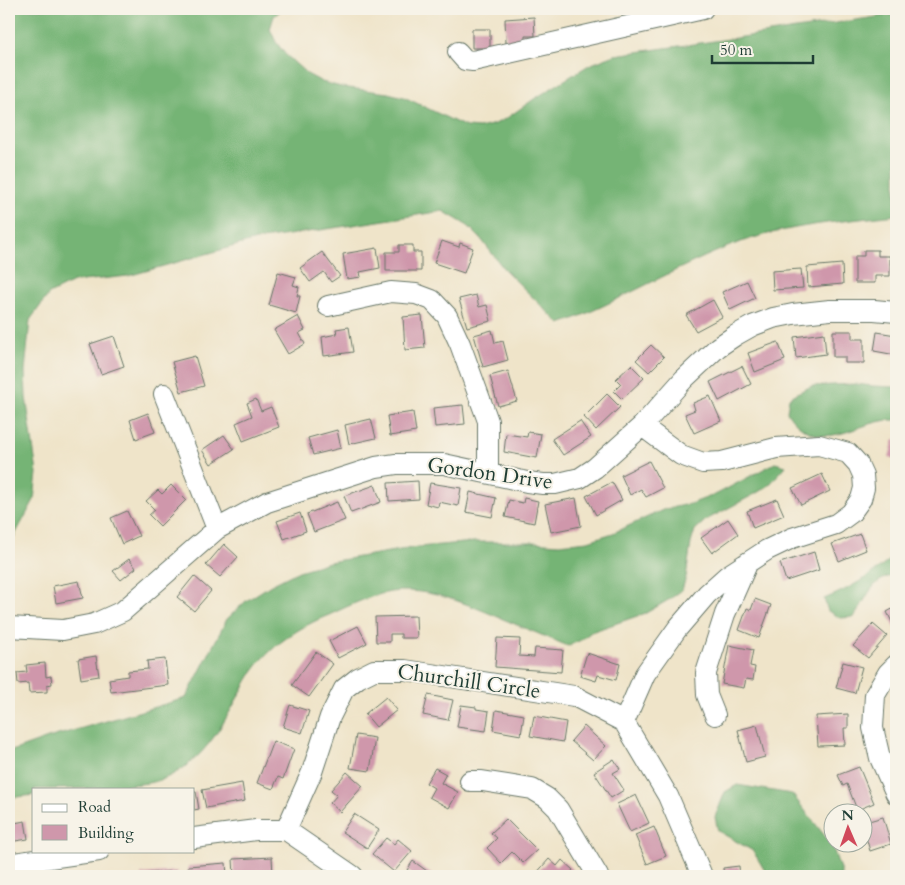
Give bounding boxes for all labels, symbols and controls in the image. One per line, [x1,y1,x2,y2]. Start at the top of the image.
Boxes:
scale bar [712,32,814,64]
text: 50 m [720,40,752,60]
street label: Gordon Drive [425,450,555,497]
street label: Churchill Circle [396,657,542,706]
legend [32,788,195,852]
text: Road [78,797,111,817]
north arrow [822,802,872,852]
text: N [841,806,854,825]
text: Building [78,823,134,843]

